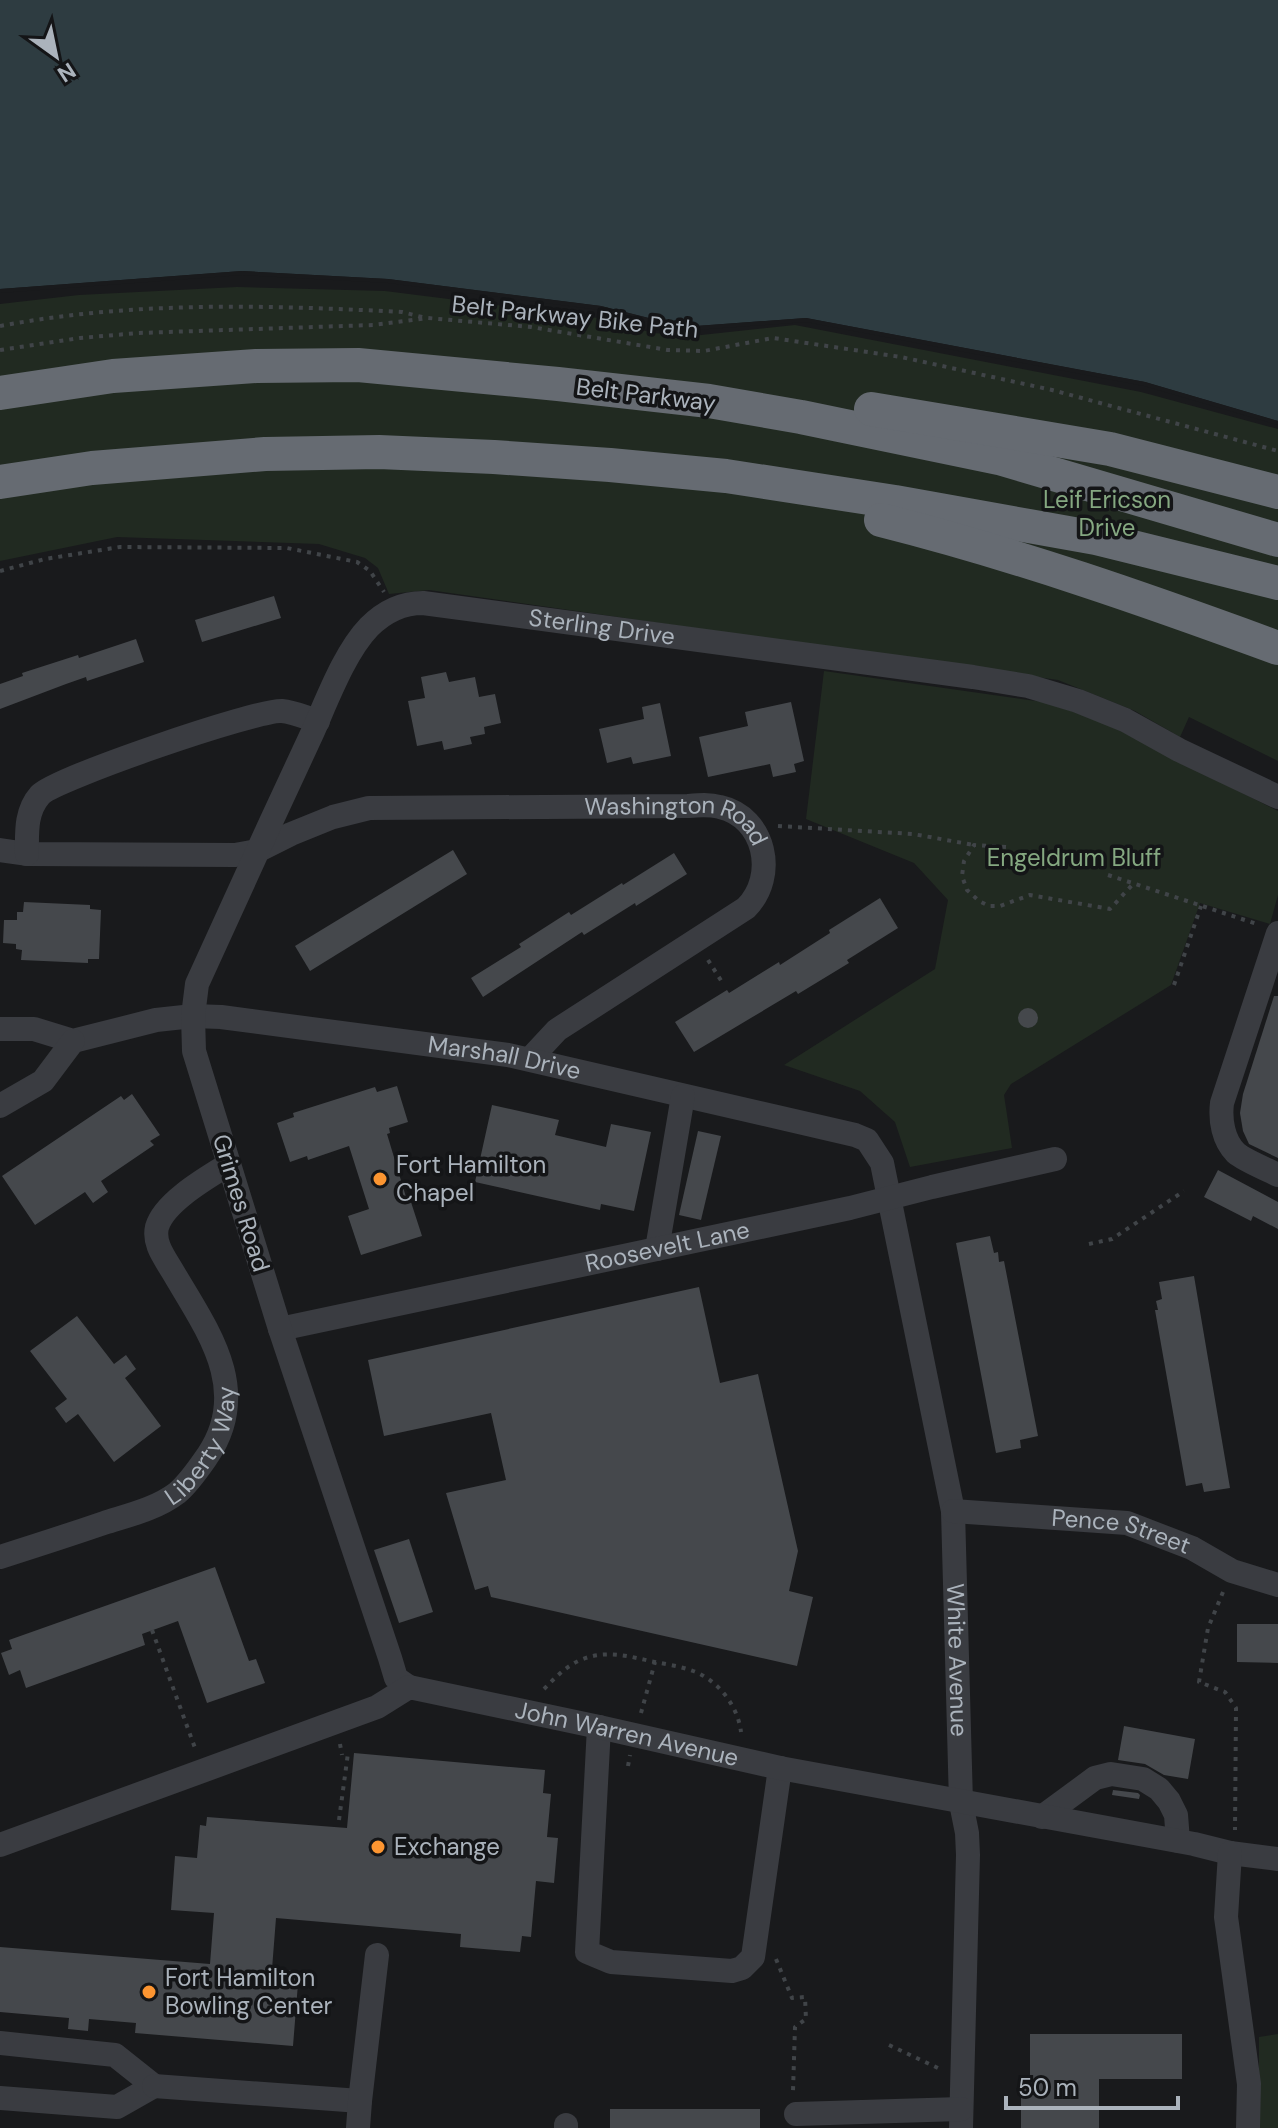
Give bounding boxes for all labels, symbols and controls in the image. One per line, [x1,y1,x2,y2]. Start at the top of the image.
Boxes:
north arrow [16,16,96,96]
text: N [52,56,81,89]
street label: Belt Parkway Bike Path [450,288,700,345]
street label: Belt Parkway [574,371,718,418]
park label: Leif Ericson Drive [1043,484,1171,543]
street label: Sterling Drive [527,601,677,652]
street label: Washington Road [584,789,775,850]
park label: Engeldrum Bluff [987,842,1161,873]
street label: Marshall Drive [426,1029,584,1086]
street label: Grimes Road [206,1130,277,1275]
place label: Fort Hamilton Chapel [396,1149,546,1208]
marker: Fort Hamilton Chapel [371,1170,389,1188]
street label: Roosevelt Lane [582,1214,752,1279]
street label: Liberty Way [159,1385,241,1512]
street label: Pence Street [1050,1502,1195,1561]
street label: White Avenue [940,1583,975,1737]
street label: John Warren Avenue [512,1694,742,1773]
place label: Exchange [394,1831,500,1862]
marker: Exchange [369,1838,387,1856]
place label: Fort Hamilton Bowling Center [165,1962,333,2021]
marker: Fort Hamilton Bowling Center [140,1983,158,2001]
scale bar [1006,2060,1178,2110]
text: 50 m [1018,2072,1077,2103]

